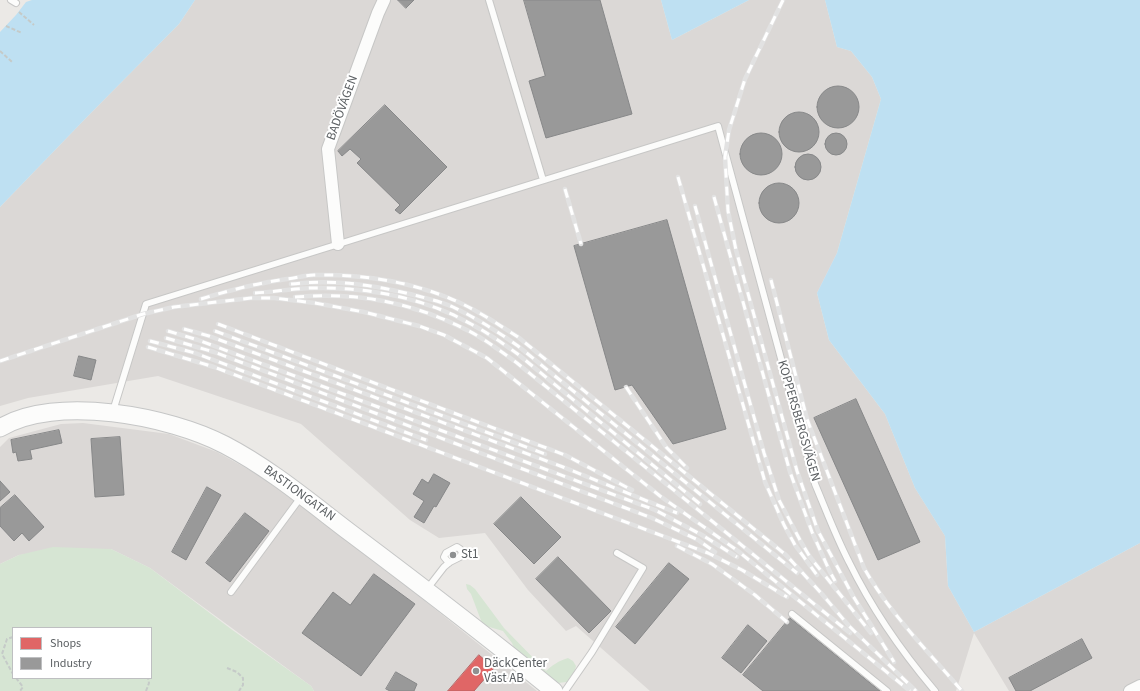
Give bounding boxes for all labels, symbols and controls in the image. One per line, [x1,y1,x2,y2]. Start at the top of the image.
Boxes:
street label: BADÖVÄGEN [324,73,362,143]
street label: KOPPERSBERGSVÄGEN [773,359,823,483]
street label: BASTIONGATAN [260,463,338,525]
place label: St1 [461,547,478,563]
marker: St1 [448,550,458,560]
legend [12,627,152,679]
text: Shops [50,635,81,652]
text: Industry [50,655,92,672]
place label: DäckCenter Väst AB [484,656,547,687]
marker: DäckCenter Väst AB [471,666,481,676]

